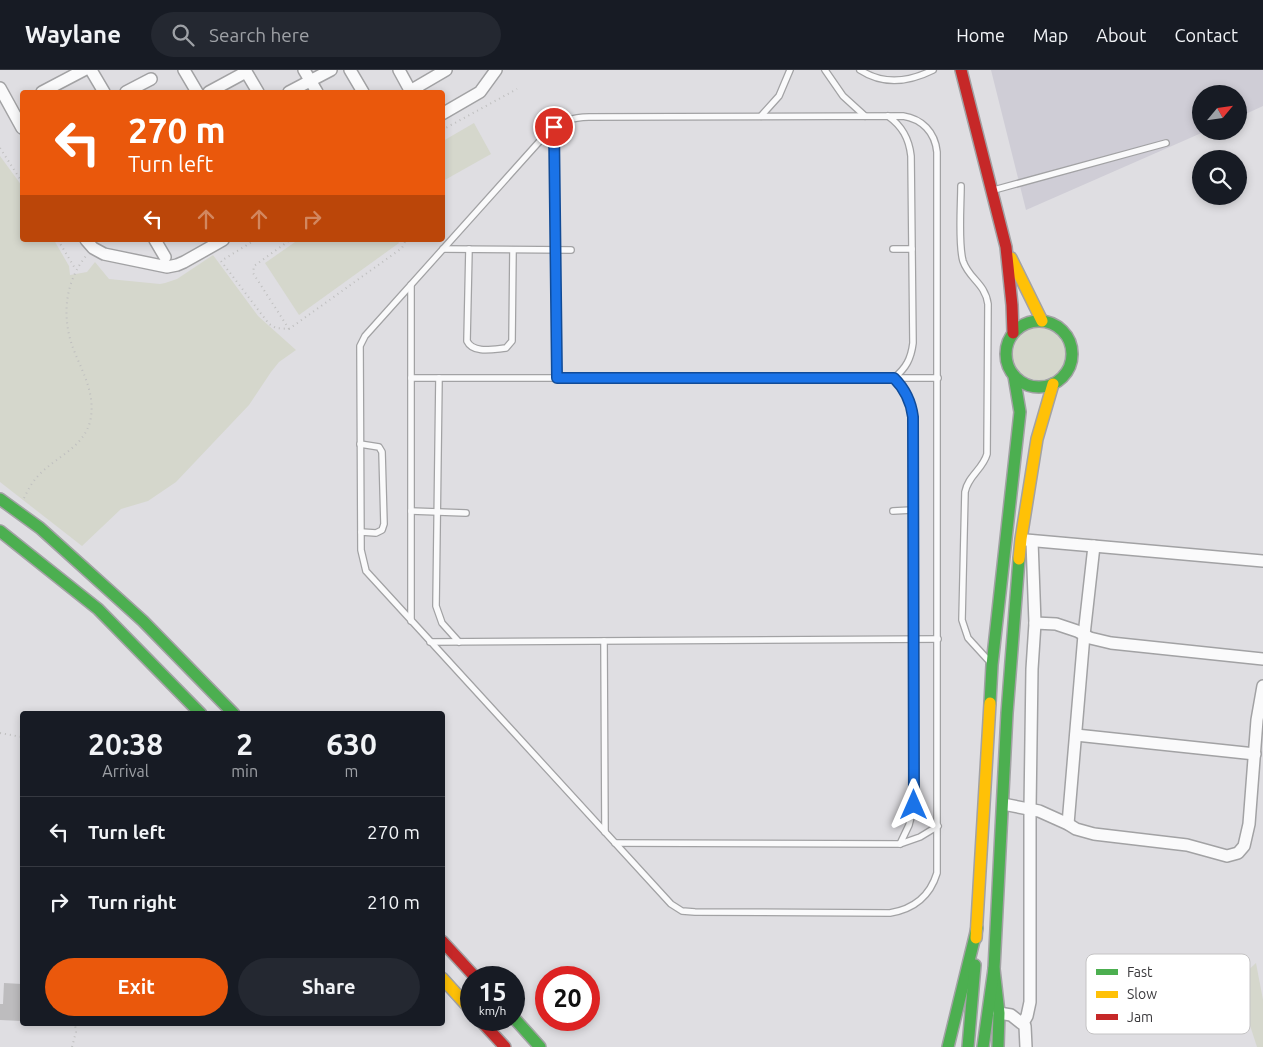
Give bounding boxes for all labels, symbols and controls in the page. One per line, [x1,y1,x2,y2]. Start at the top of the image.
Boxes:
search box [151,12,501,57]
text: Waylane [25,21,121,48]
icon: search [169,21,197,49]
text: Search here [209,24,309,46]
text: Home [956,25,1005,45]
text: Map [1033,25,1068,45]
text: About [1096,25,1146,45]
text: Contact [1174,25,1238,45]
north arrow [1192,85,1248,140]
map controls [1192,85,1247,205]
pin [533,106,575,148]
icon: left [45,110,110,175]
text: 270 m [128,110,226,150]
icon: arrive [540,113,568,141]
button: search [1192,150,1247,205]
text: Turn left [128,151,213,176]
icon: left [139,205,167,233]
icon: ahead [192,205,220,233]
icon: ahead [245,205,273,233]
icon: right [298,205,326,233]
text: 20:38 [88,727,163,761]
text: 2 [236,727,253,761]
text: 630 [326,727,377,761]
text: Arrival [102,762,149,780]
text: min [231,762,258,780]
text: m [345,762,358,780]
position arrow [887,778,939,830]
icon: left [45,818,73,846]
text: Turn left [88,821,166,843]
text: 270 m [367,821,420,843]
icon: right [45,888,73,916]
text: Turn right [88,891,176,913]
text: 210 m [367,891,420,913]
legend [1086,954,1250,1034]
button: Exit [45,958,228,1016]
button: Share [238,958,420,1016]
text: Fast [1127,964,1153,980]
speed limit sign: 20 [535,966,600,1031]
text: 15 [478,978,507,1006]
text: Slow [1127,986,1157,1002]
text: km/h [479,1004,506,1017]
text: Jam [1127,1009,1153,1025]

